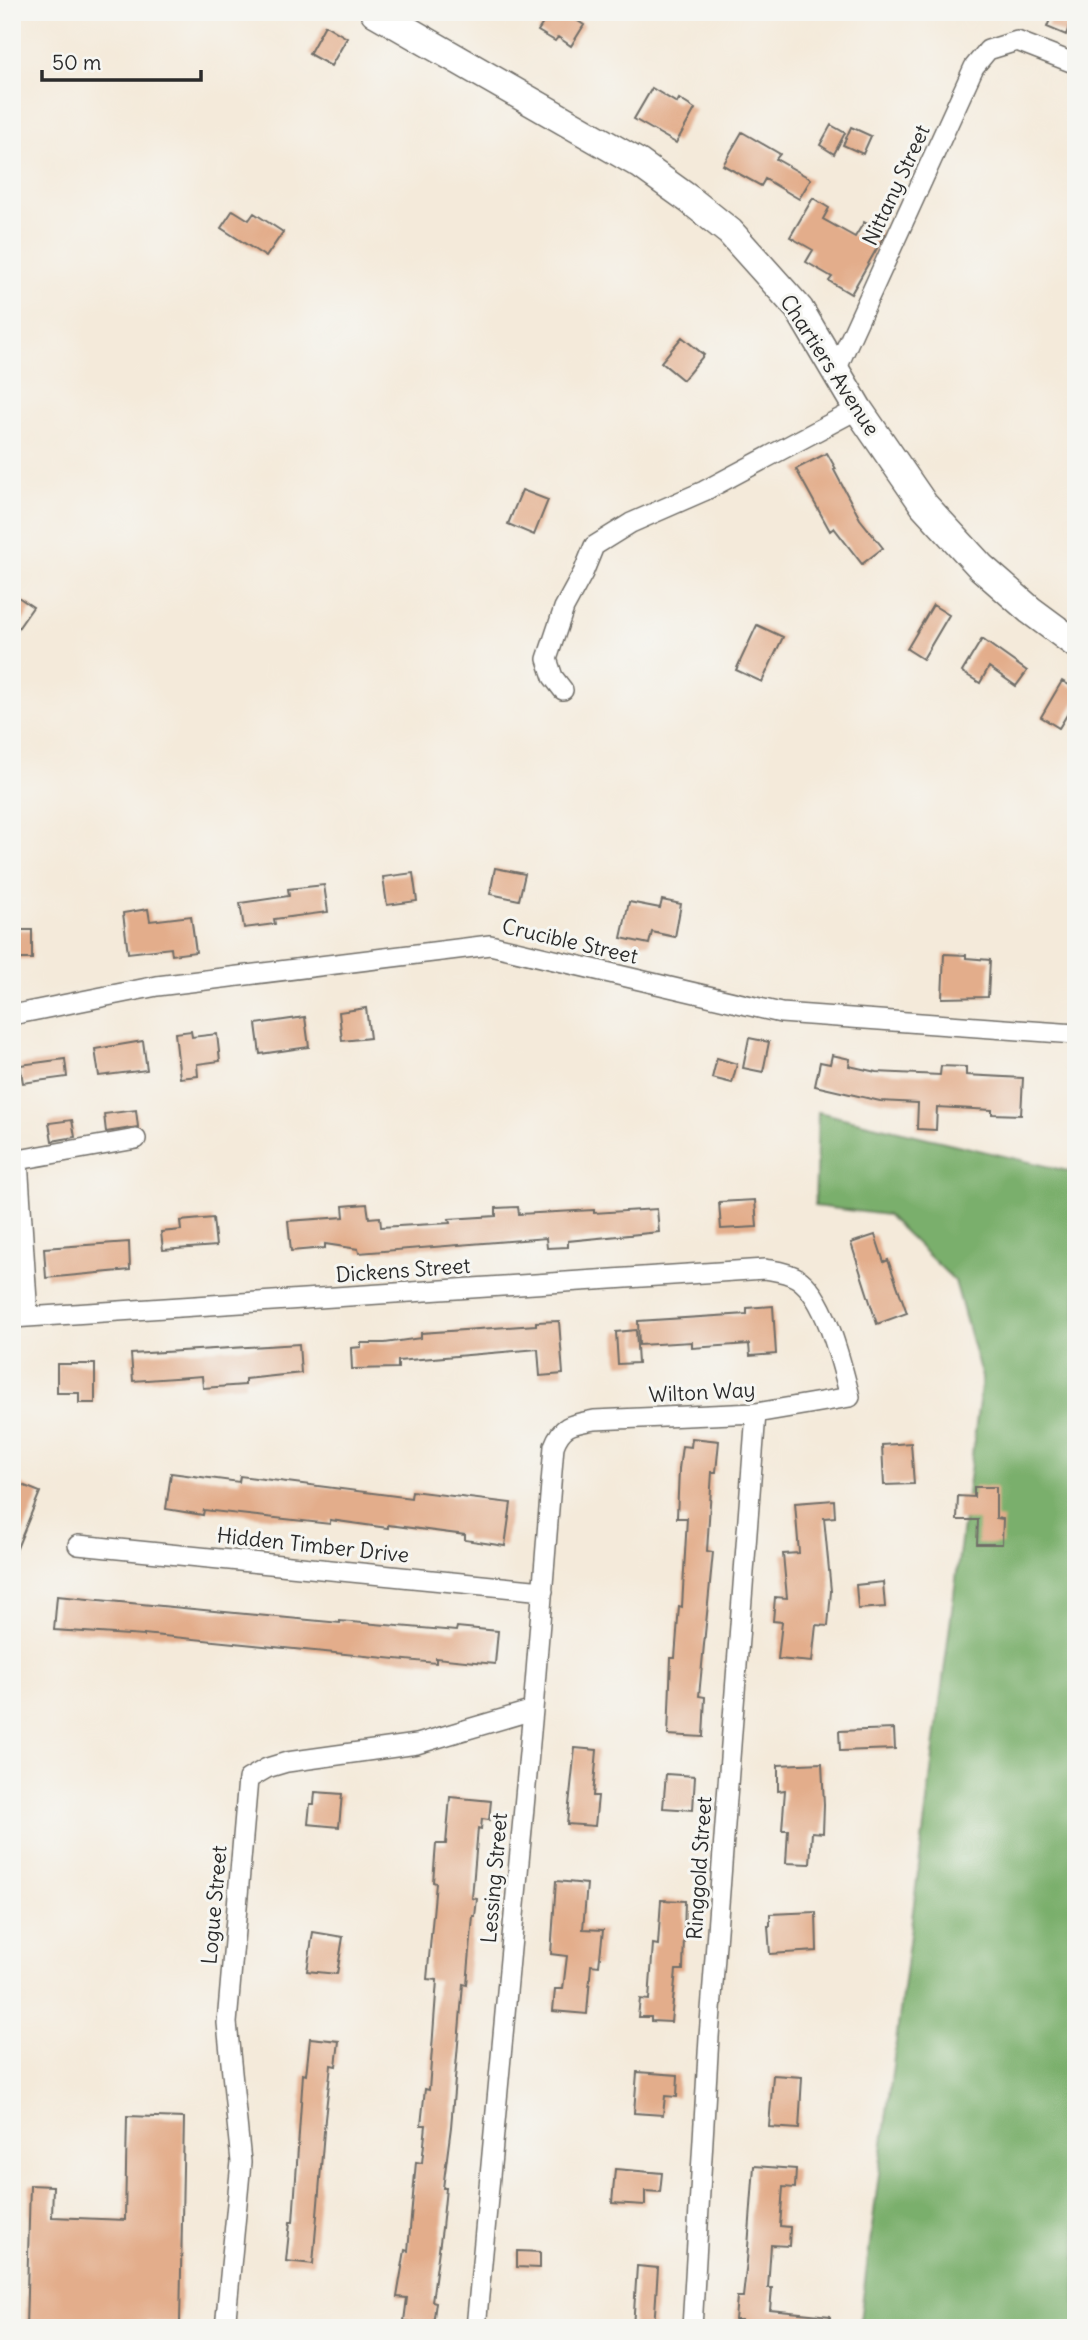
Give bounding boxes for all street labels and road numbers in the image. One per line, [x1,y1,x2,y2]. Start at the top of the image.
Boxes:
street label: Nittany Street [856,120,936,250]
street label: Chartiers Avenue [774,289,886,441]
street label: Crucible Street [499,912,641,970]
street label: Dickens Street [335,1252,471,1288]
street label: Wilton Way [648,1376,756,1408]
street label: Hidden Timber Drive [216,1521,410,1569]
street label: Ringgold Street [681,1795,717,1941]
street label: Lessing Street [475,1812,513,1944]
street label: Logue Street [195,1844,233,1966]

